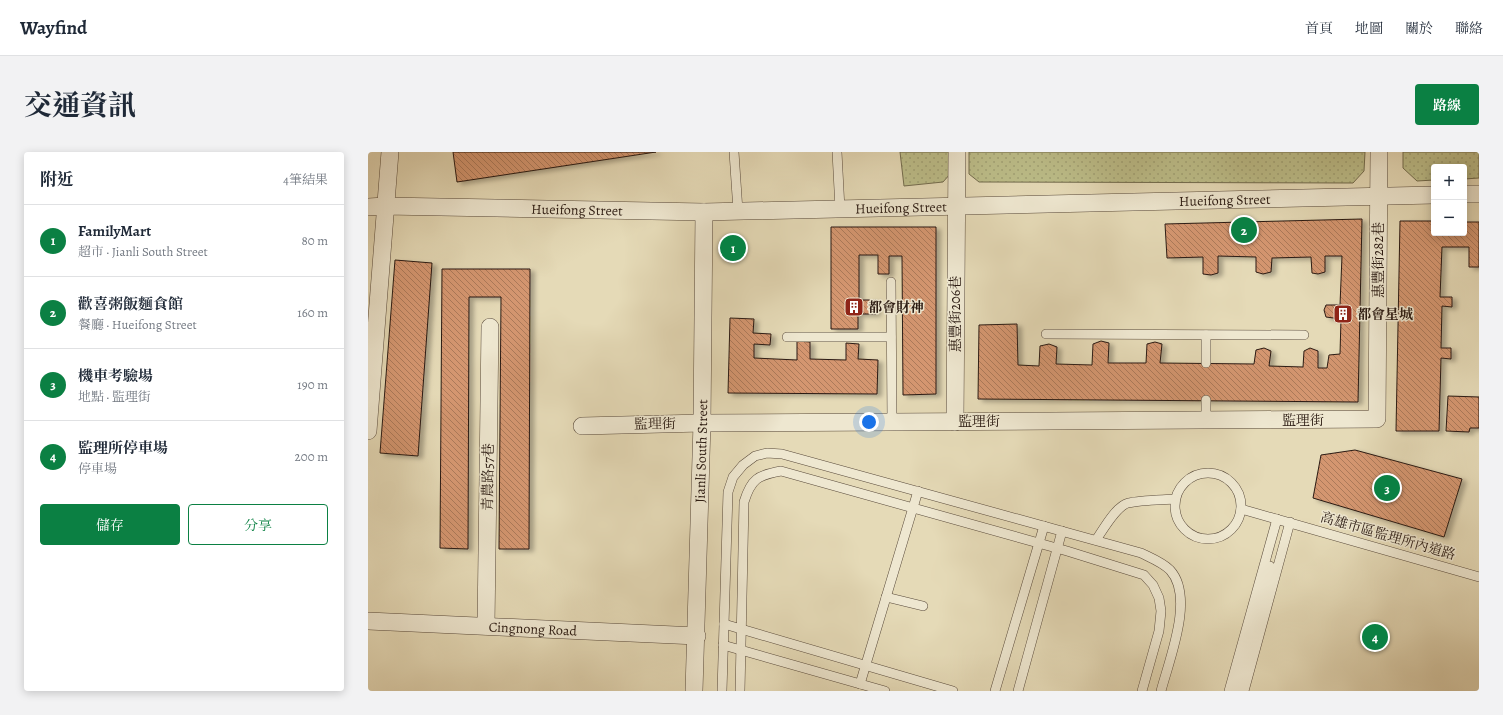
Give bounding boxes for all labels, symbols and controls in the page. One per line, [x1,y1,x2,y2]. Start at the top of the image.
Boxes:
text: Wayfind [20,15,87,41]
text: 首頁 [1305,19,1333,38]
text: 地圖 [1355,19,1383,38]
text: 關於 [1405,19,1433,38]
text: 聯絡 [1455,19,1483,38]
button: 路線 [1415,84,1479,125]
text: 交通資訊 [24,87,136,125]
map controls [1431,164,1467,236]
button: + [1431,164,1467,200]
text: 附近 [40,168,74,191]
text: 4筆結果 [283,171,328,188]
street label: Hueifong Street [1179,189,1271,210]
street label: Hueifong Street [855,197,947,218]
street label: Hueifong Street [531,199,623,220]
button: − [1431,200,1467,236]
pin: 2 [1231,215,1257,245]
text: FamilyMart [78,221,151,241]
street label: 惠豐街282巷 [1369,222,1388,298]
text: 1 [51,232,55,249]
text: 80 m [301,232,328,249]
pin: 1 [720,233,746,263]
text: 超市 · Jianli South Street [78,243,208,260]
street label: 惠豐街206巷 [946,276,965,352]
text: 歡喜粥飯麵食館 [78,294,183,314]
building icon: 都會財神 [843,296,865,318]
place label: 都會財神 [868,298,924,317]
building icon: 都會星城 [1332,303,1354,325]
text: 2 [50,304,56,321]
text: 160 m [297,304,328,321]
place label: 都會星城 [1357,305,1413,324]
text: 餐廳 · Hueifong Street [78,316,197,333]
text: 機車考驗場 [78,366,153,386]
text: 3 [50,376,56,393]
text: 190 m [297,376,328,393]
text: 地點 · 監理街 [78,388,151,405]
street label: Jianli South Street [690,399,712,503]
street label: 監理街 [1282,411,1324,430]
your location [859,412,879,432]
street label: 監理街 [958,412,1000,431]
street label: 監理街 [634,414,676,434]
text: 監理所停車場 [78,438,168,458]
street label: 青農路57巷 [478,443,498,511]
text: 4 [50,448,56,465]
text: 200 m [295,448,328,465]
text: 停車場 [78,460,117,477]
pin: 3 [1374,473,1400,503]
button: 儲存 [40,504,180,545]
button: 分享 [188,504,328,545]
street label: 高雄市區監理所內道路 [1318,508,1458,564]
street label: Cingnong Road [488,617,578,640]
pin: 4 [1362,622,1388,652]

